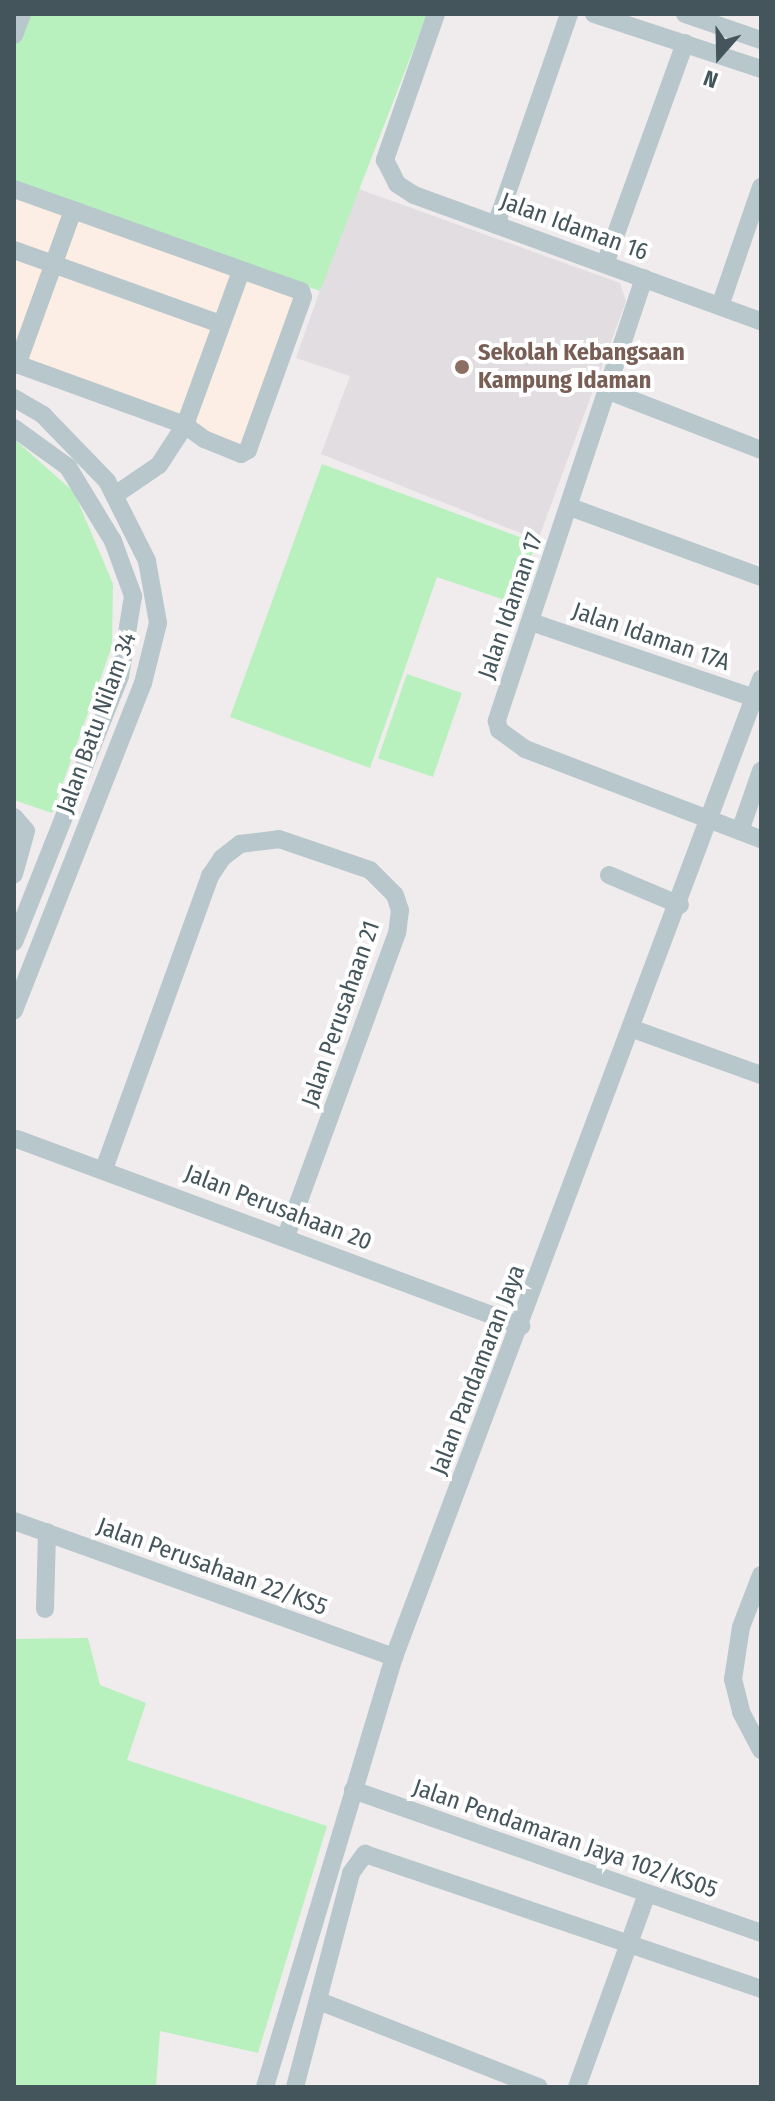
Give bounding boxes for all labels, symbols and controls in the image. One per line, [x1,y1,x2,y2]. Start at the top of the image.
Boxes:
north arrow [679,16,759,96]
text: N [700,64,721,94]
street label: Jalan Idaman 16 [496,187,652,267]
place label: Sekolah Kebangsaan Kampung Idaman [478,339,685,395]
marker: Sekolah Kebangsaan Kampung Idaman [453,358,471,376]
street label: Jalan Idaman 17 [473,529,549,683]
street label: Jalan Idaman 17A [568,597,734,677]
street label: Jalan Batu Nilam 34 [51,629,143,817]
street label: Jalan Perusahaan 21 [296,917,386,1111]
street label: Jalan Perusahaan 20 [180,1159,376,1257]
street label: Jalan Pandamaran Jaya [425,1261,531,1479]
street label: Jalan Perusahaan 22/KS5 [93,1512,331,1622]
street label: Jalan Pendamaran Jaya 102/KS05 [409,1773,721,1905]

